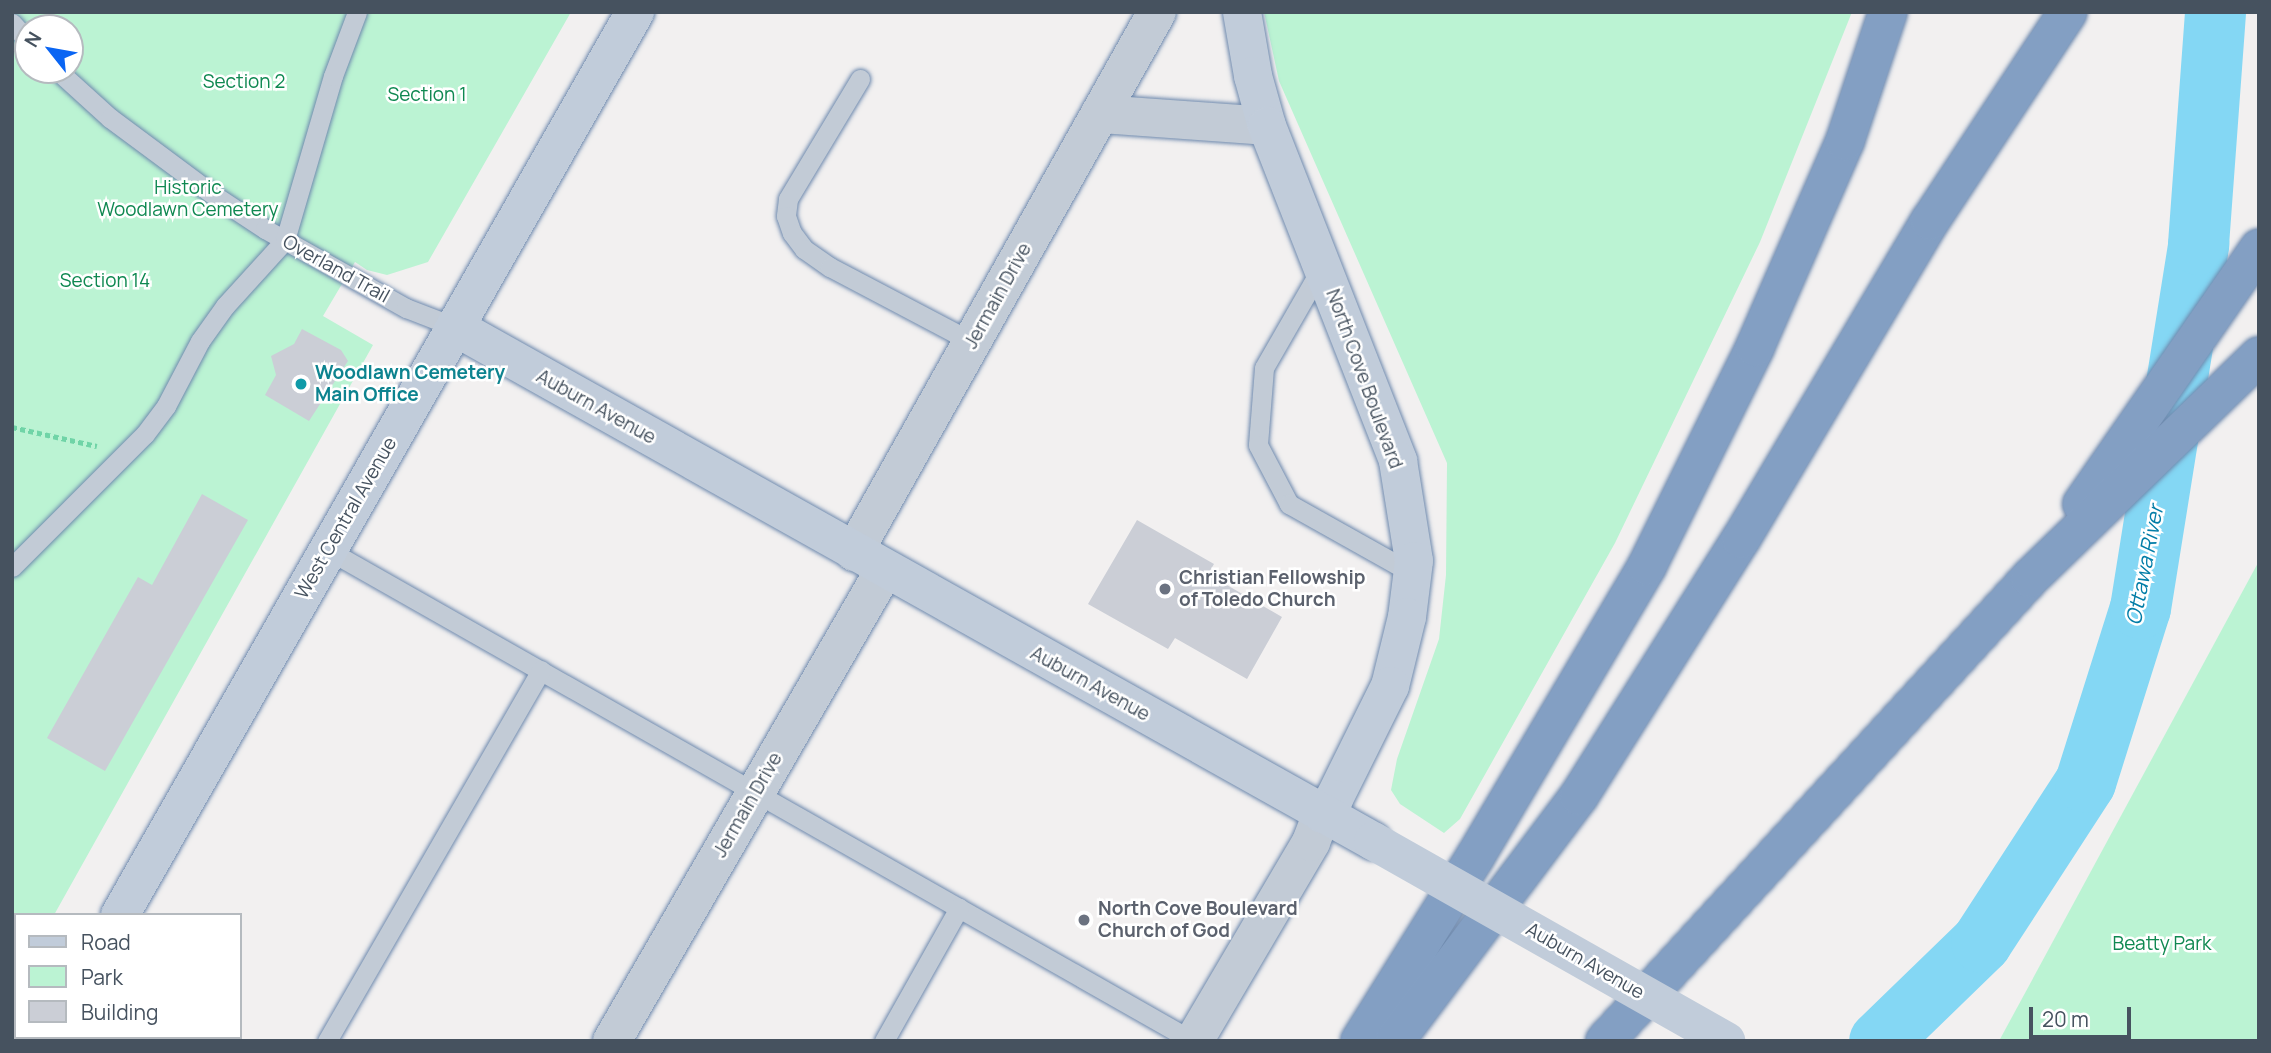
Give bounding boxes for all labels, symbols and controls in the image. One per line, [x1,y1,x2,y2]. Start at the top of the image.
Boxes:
north arrow [14,14,84,84]
text: N [18,27,47,52]
park label: Section 2 [203,71,285,93]
park label: Section 1 [387,84,467,106]
park label: Historic Woodlawn Cemetery [97,177,279,221]
street label: Overland Trail [279,230,393,308]
street label: Jermain Drive [960,239,1036,353]
park label: Section 14 [60,270,150,292]
street label: North Cove Boulevard [1321,286,1407,472]
place label: Woodlawn Cemetery Main Office [315,362,505,406]
street label: Auburn Avenue [532,365,660,449]
marker: Woodlawn Cemetery Main Office [293,376,309,392]
street label: West Central Avenue [290,433,402,603]
water label: Ottawa River [2120,503,2168,627]
place label: Christian Fellowship of Toledo Church [1179,567,1365,611]
marker: Christian Fellowship of Toledo Church [1157,581,1173,597]
street label: Auburn Avenue [1026,642,1154,726]
street label: Jermain Drive [709,748,787,862]
place label: North Cove Boulevard Church of God [1098,898,1298,942]
marker: North Cove Boulevard Church of God [1076,912,1092,928]
legend [14,913,242,1039]
street label: Auburn Avenue [1522,918,1648,1004]
text: Road [81,928,131,956]
park label: Beatty Park [2113,933,2211,955]
text: Park [81,963,123,991]
scale bar [2033,993,2134,1038]
text: Building [81,998,158,1026]
text: 20 m [2042,1005,2089,1033]

